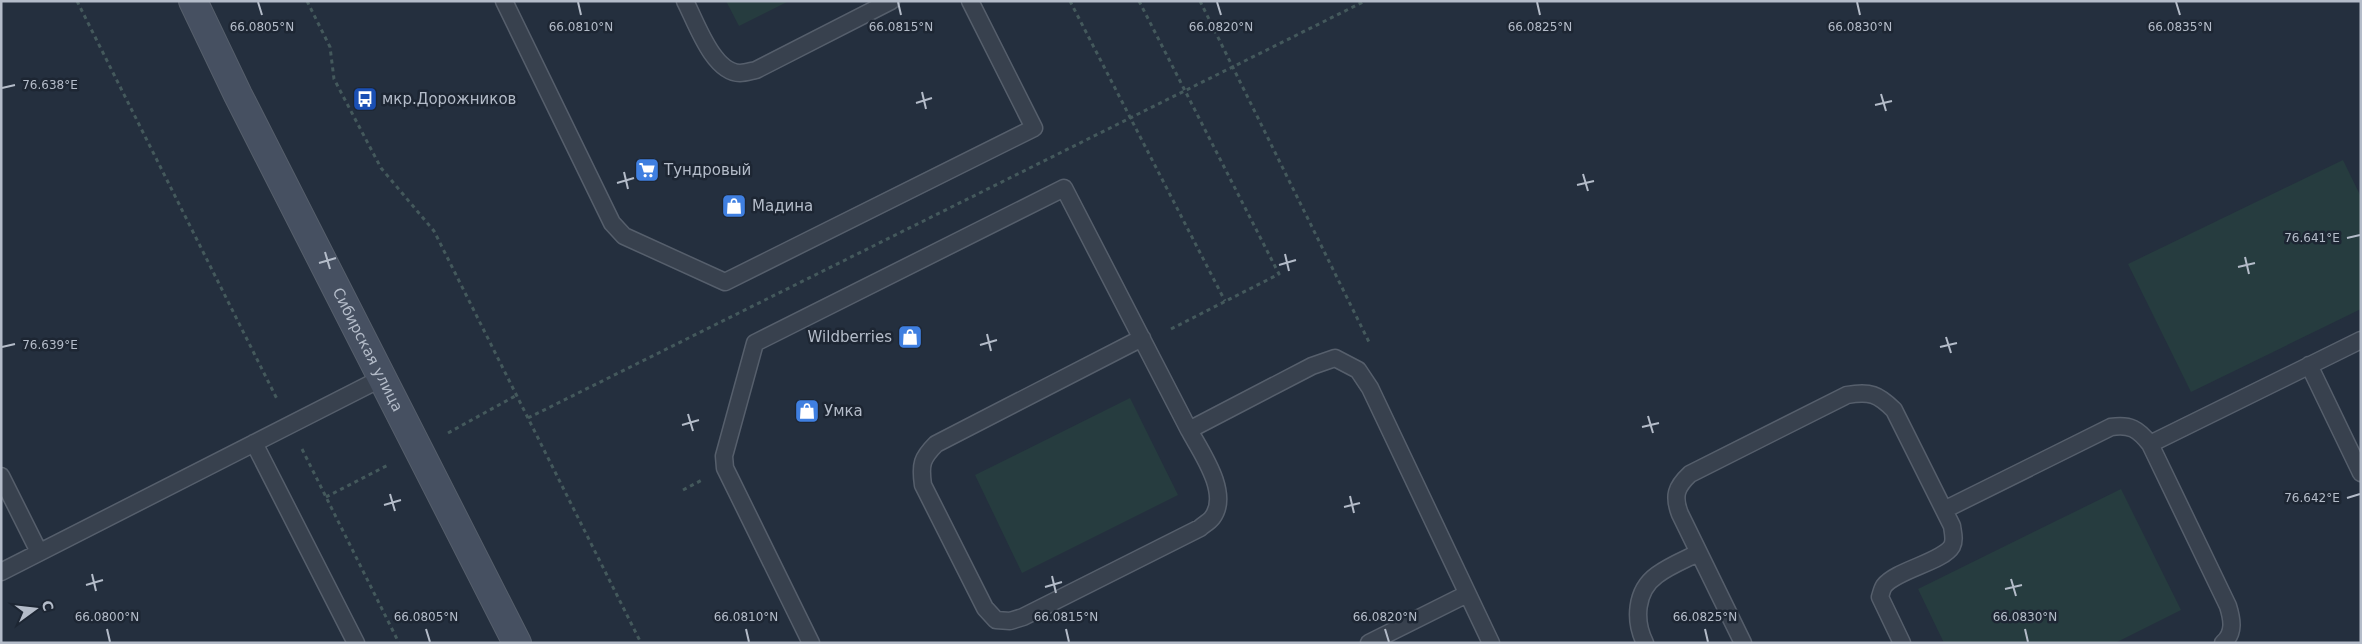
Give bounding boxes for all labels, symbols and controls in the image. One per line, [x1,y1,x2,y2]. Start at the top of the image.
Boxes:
text: 66.0805°N [230,20,294,34]
text: 66.0810°N [549,20,613,34]
text: 66.0815°N [869,20,933,34]
text: 66.0820°N [1189,20,1253,34]
text: 66.0825°N [1508,20,1572,34]
text: 66.0830°N [1828,20,1892,34]
text: 66.0835°N [2148,20,2212,34]
text: 76.638°E [22,78,78,92]
bus stop icon: мкр.Дорожников [352,86,378,112]
place label: мкр.Дорожников [382,90,516,108]
supermarket icon: Тундровый [634,157,660,183]
place label: Тундровый [663,161,751,179]
shop icon: Мадина [721,193,747,219]
place label: Мадина [752,197,813,215]
text: 76.641°E [2284,231,2340,245]
street label: Сибирская улица [329,285,407,415]
shop icon: Wildberries [897,324,923,350]
place label: Wildberries [808,328,892,346]
text: 76.639°E [22,338,78,352]
shop icon: Умка [794,398,820,424]
place label: Умка [824,402,863,420]
text: 76.642°E [2284,491,2340,505]
north arrow [10,584,60,634]
text: С [38,599,57,613]
text: 66.0800°N [75,610,139,624]
text: 66.0805°N [394,610,458,624]
text: 66.0810°N [714,610,778,624]
text: 66.0815°N [1034,610,1098,624]
text: 66.0820°N [1353,610,1417,624]
text: 66.0825°N [1673,610,1737,624]
text: 66.0830°N [1993,610,2057,624]

